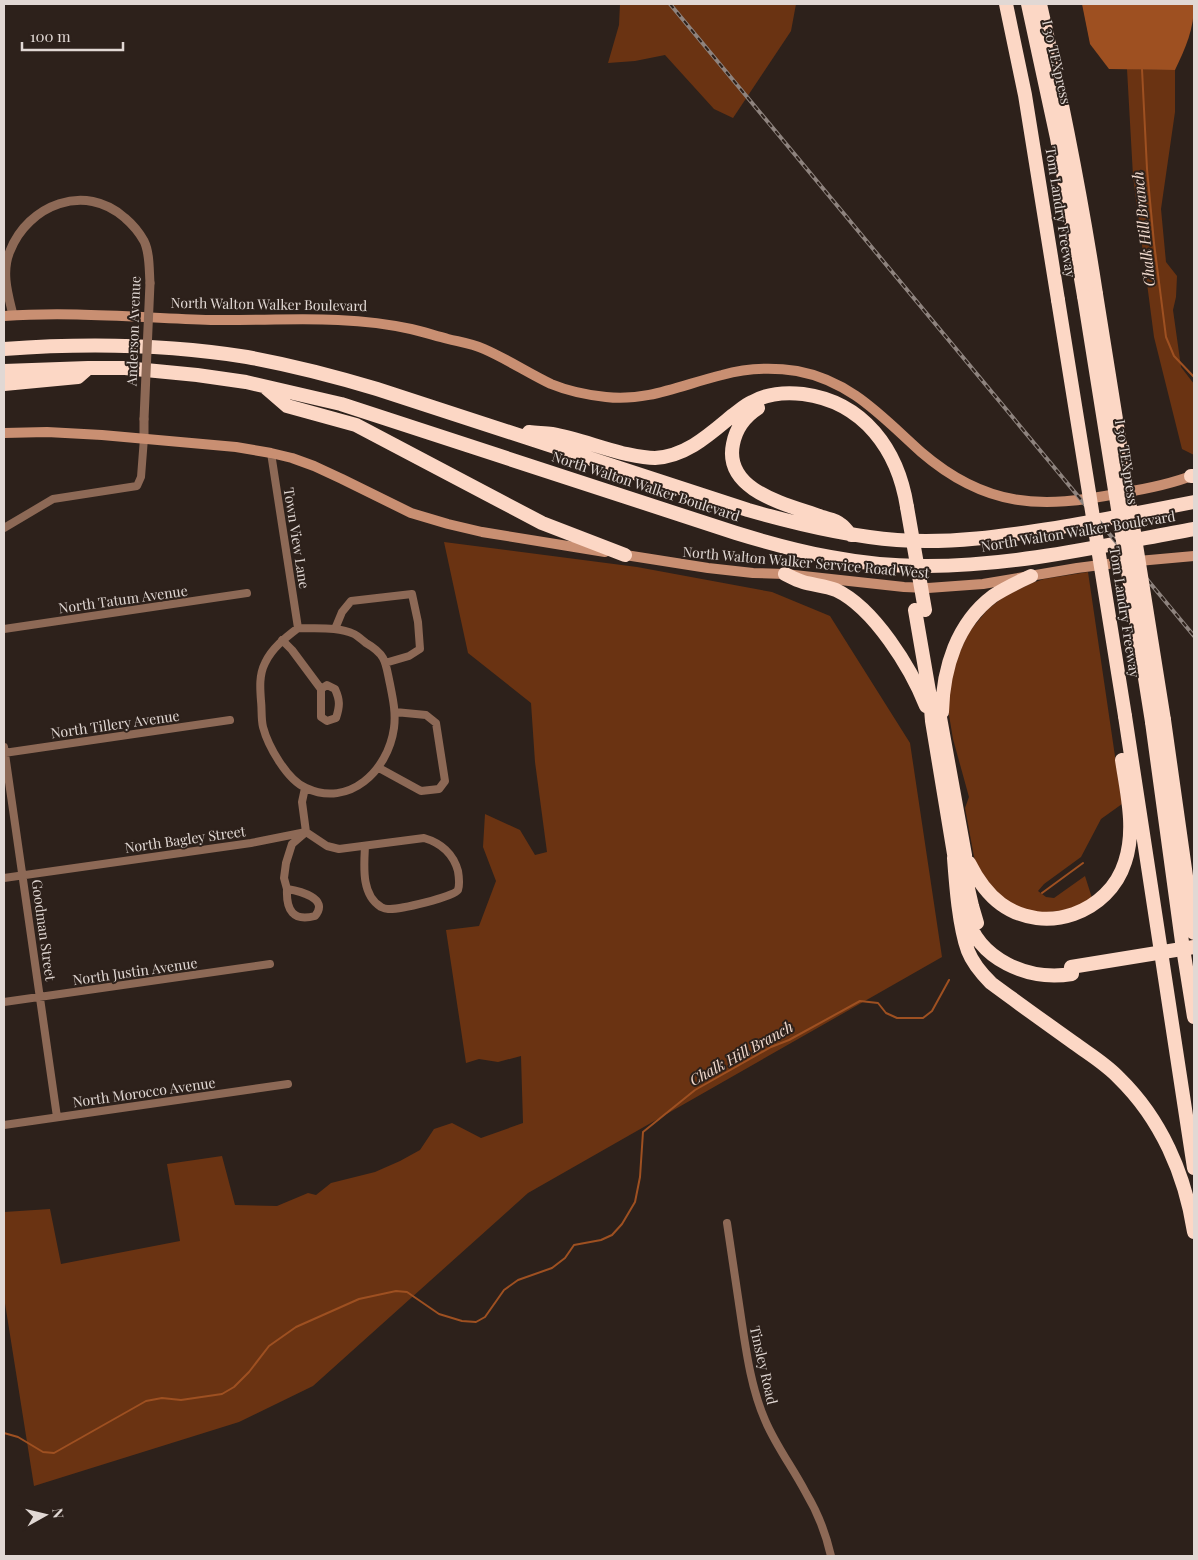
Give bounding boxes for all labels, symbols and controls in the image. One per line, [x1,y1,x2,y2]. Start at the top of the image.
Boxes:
street label: I 30 TEXpress [1038,18,1076,106]
scale bar [22,20,124,52]
text: 100 m [30,26,71,46]
street label: Tom Landry Freeway [1041,145,1081,279]
water label: Chalk Hill Branch [1127,170,1159,288]
street label: Anderson Avenue [122,276,144,387]
street label: North Walton Walker Boulevard [170,293,368,315]
street label: I 30 TEXpress [1111,418,1143,506]
street label: North Walton Walker Boulevard [550,447,742,525]
street label: Town View Lane [280,486,314,590]
street label: North Walton Walker Boulevard [979,506,1177,556]
street label: North Walton Walker Service Road West [682,542,931,582]
street label: Tom Landry Freeway [1105,545,1145,679]
street label: North Tatum Avenue [57,581,189,617]
street label: North Tillery Avenue [49,706,181,742]
street label: North Bagley Street [123,821,248,857]
street label: Goodman Street [27,878,61,983]
street label: North Justin Avenue [71,953,199,989]
water label: Chalk Hill Branch [686,1016,796,1090]
street label: North Morocco Avenue [71,1073,217,1111]
street label: Tinsley Road [746,1324,782,1406]
north arrow [20,1490,70,1540]
text: N [48,1507,68,1519]

